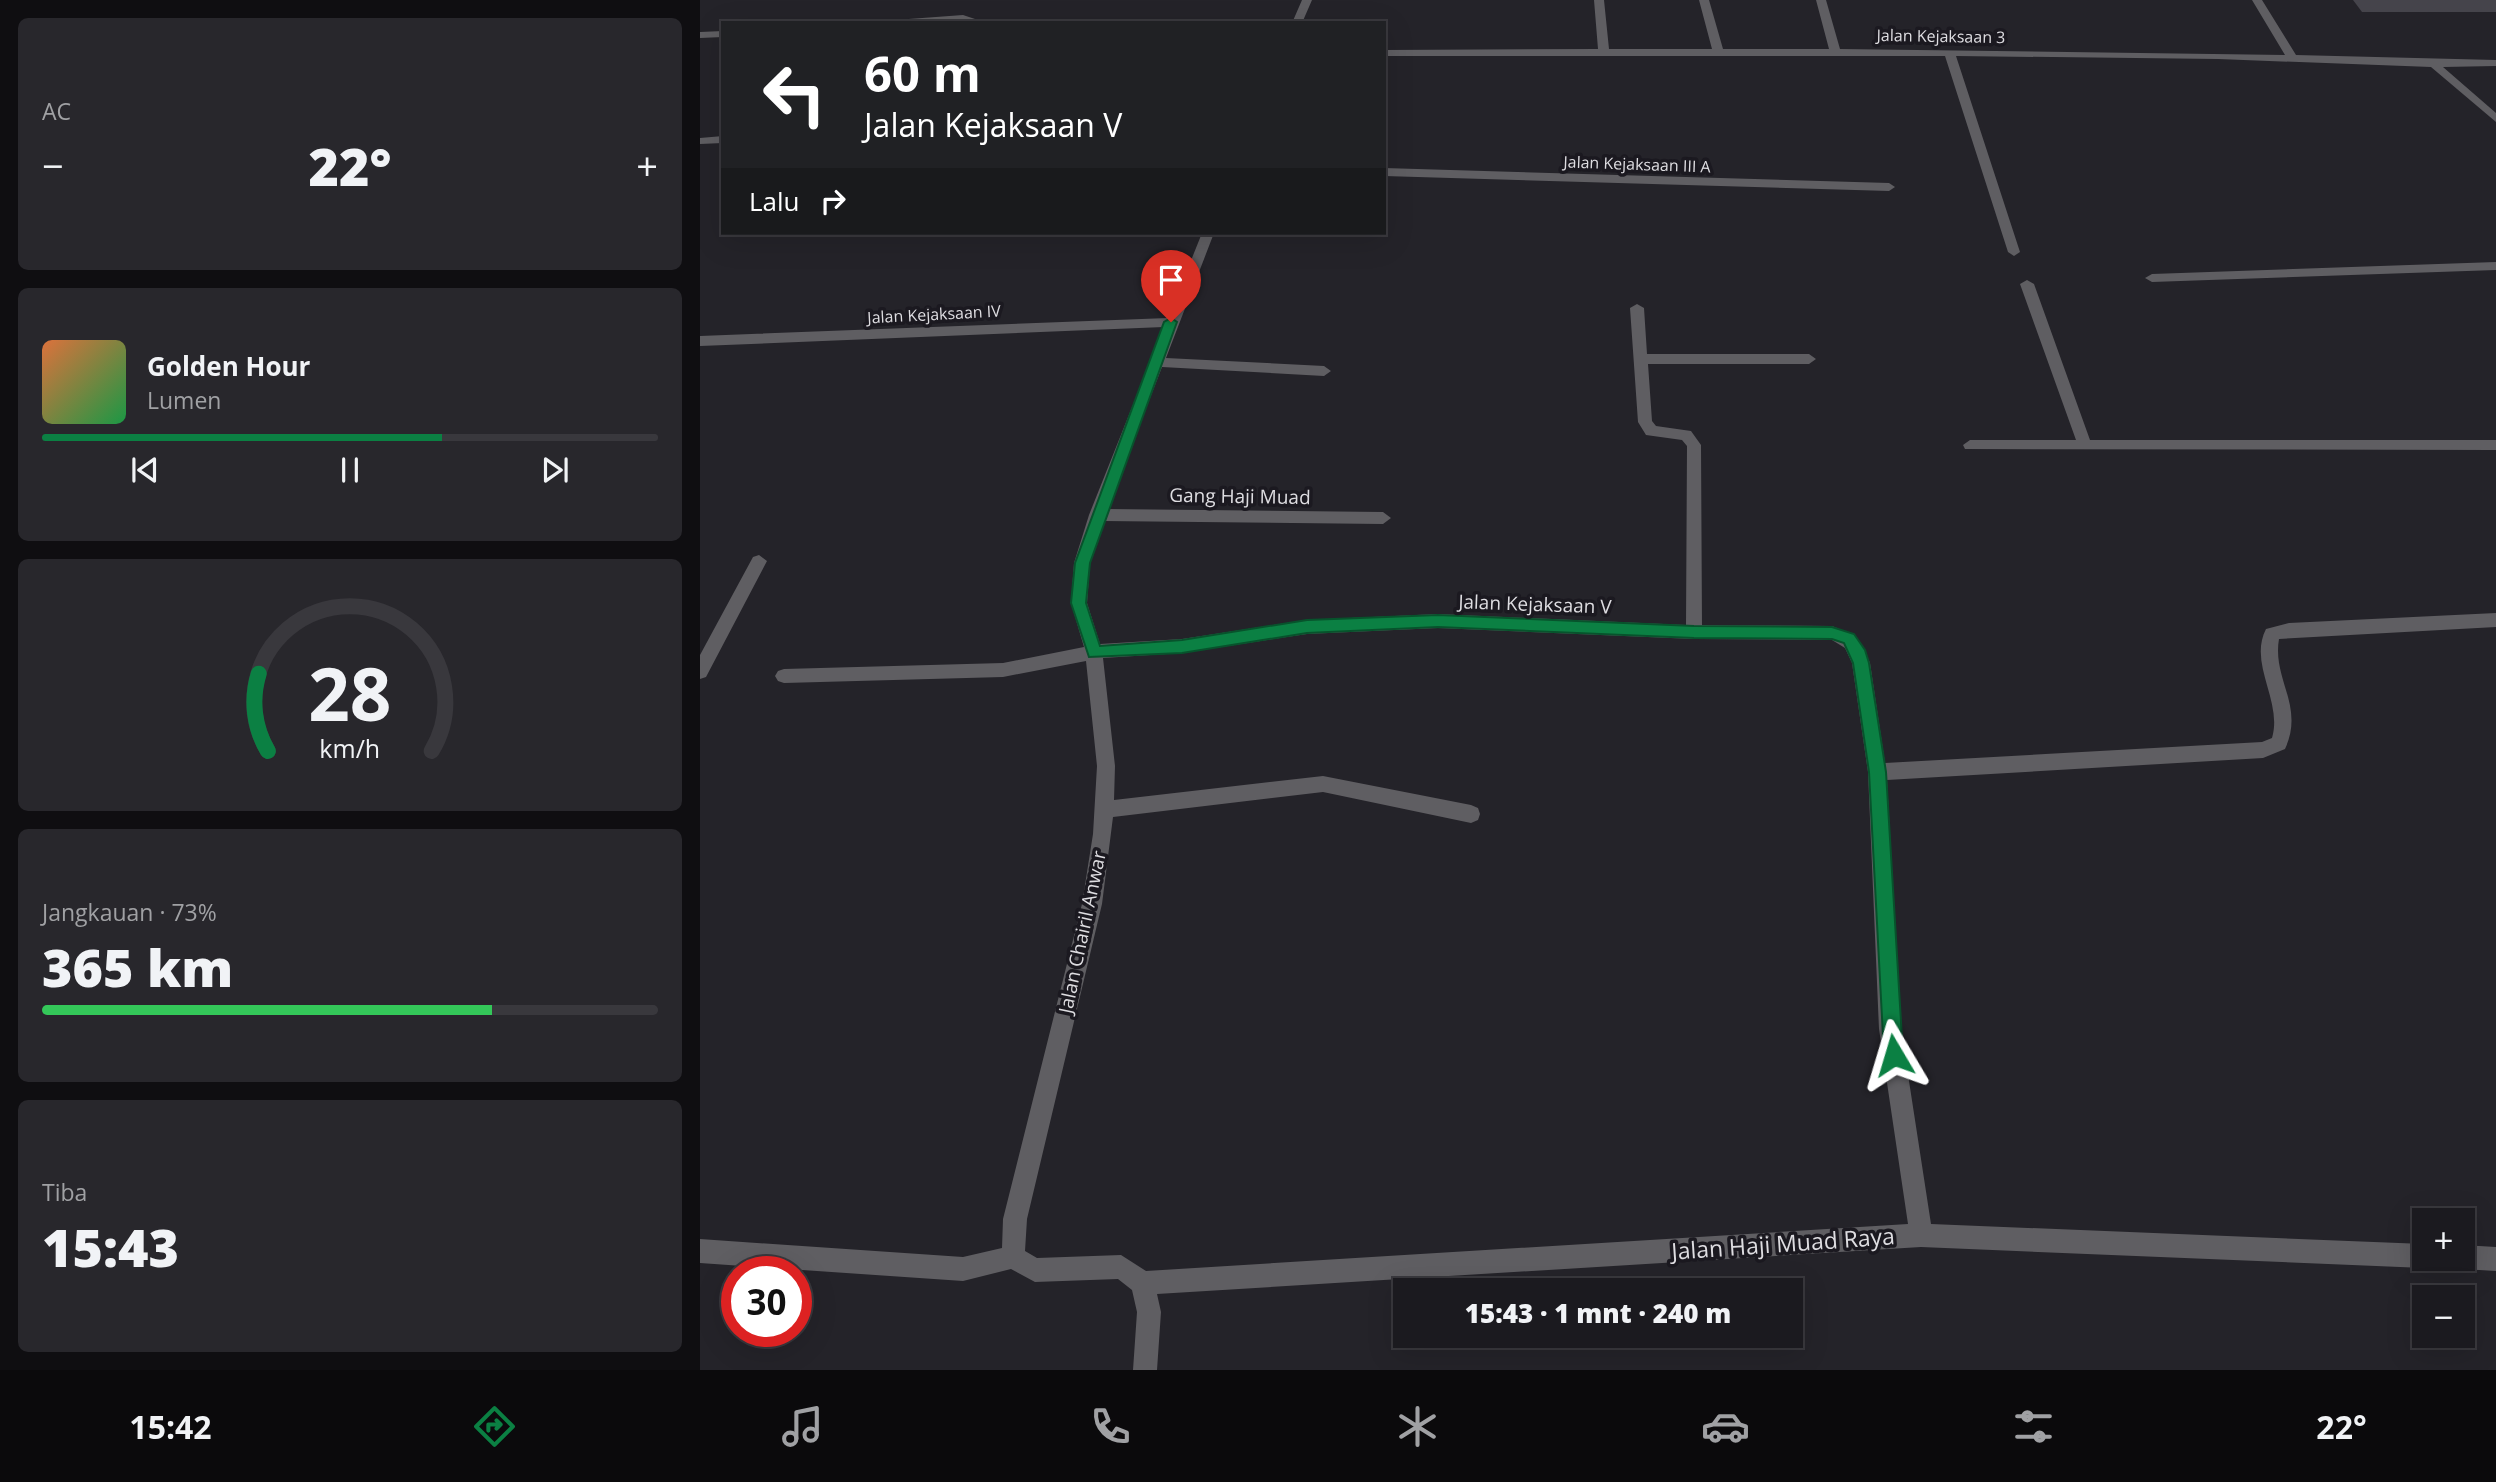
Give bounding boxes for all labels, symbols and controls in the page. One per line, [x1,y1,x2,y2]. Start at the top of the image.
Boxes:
street label: Jalan Kejaksaan 3 [1874,24,2006,48]
text: 60 m [864,40,981,106]
icon: left [749,49,840,140]
text: AC [42,95,71,127]
text: Jalan Kejaksaan V [864,103,1122,146]
text: 22° [309,130,391,201]
text: − [42,139,64,191]
text: + [636,139,658,191]
street label: Jalan Kejaksaan III A [1561,150,1712,178]
icon: right [814,182,852,220]
text: Lalu [749,183,800,219]
pin [1141,250,1201,322]
icon: arrive [1152,261,1190,299]
street label: Jalan Kejaksaan IV [865,299,1002,329]
text: Golden Hour [147,348,310,384]
text: Lumen [147,384,221,416]
icon: previous [126,451,164,489]
icon: pause [331,451,369,489]
icon: next [536,451,574,489]
street label: Gang Haji Muad [1169,482,1311,510]
street label: Jalan Kejaksaan V [1456,588,1613,620]
text: 28 [308,643,392,742]
text: km/h [320,731,380,765]
street label: Jalan Chairil Anwar [1052,848,1112,1018]
text: Jangkauan · 73% [42,896,217,928]
text: 365 km [42,931,233,1002]
position arrow [1857,1018,1931,1092]
text: Tiba [42,1176,87,1208]
map controls [2412,1208,2475,1348]
button: + [2412,1208,2475,1271]
text: 15:43 [42,1211,179,1282]
street label: Jalan Haji Muad Raya [1668,1219,1896,1267]
speed limit sign: 30 [721,1256,812,1347]
button: − [2412,1285,2475,1348]
text: 15:43 · 1 mnt · 240 m [1465,1295,1731,1331]
icon: directions [470,1402,519,1451]
icon: music [778,1402,827,1451]
icon: phone [1086,1402,1135,1451]
icon: climate [1393,1402,1442,1451]
icon: car [1701,1402,1750,1451]
icon: filters [2009,1402,2058,1451]
text: 15:42 [129,1405,212,1448]
text: 22° [2316,1405,2367,1448]

